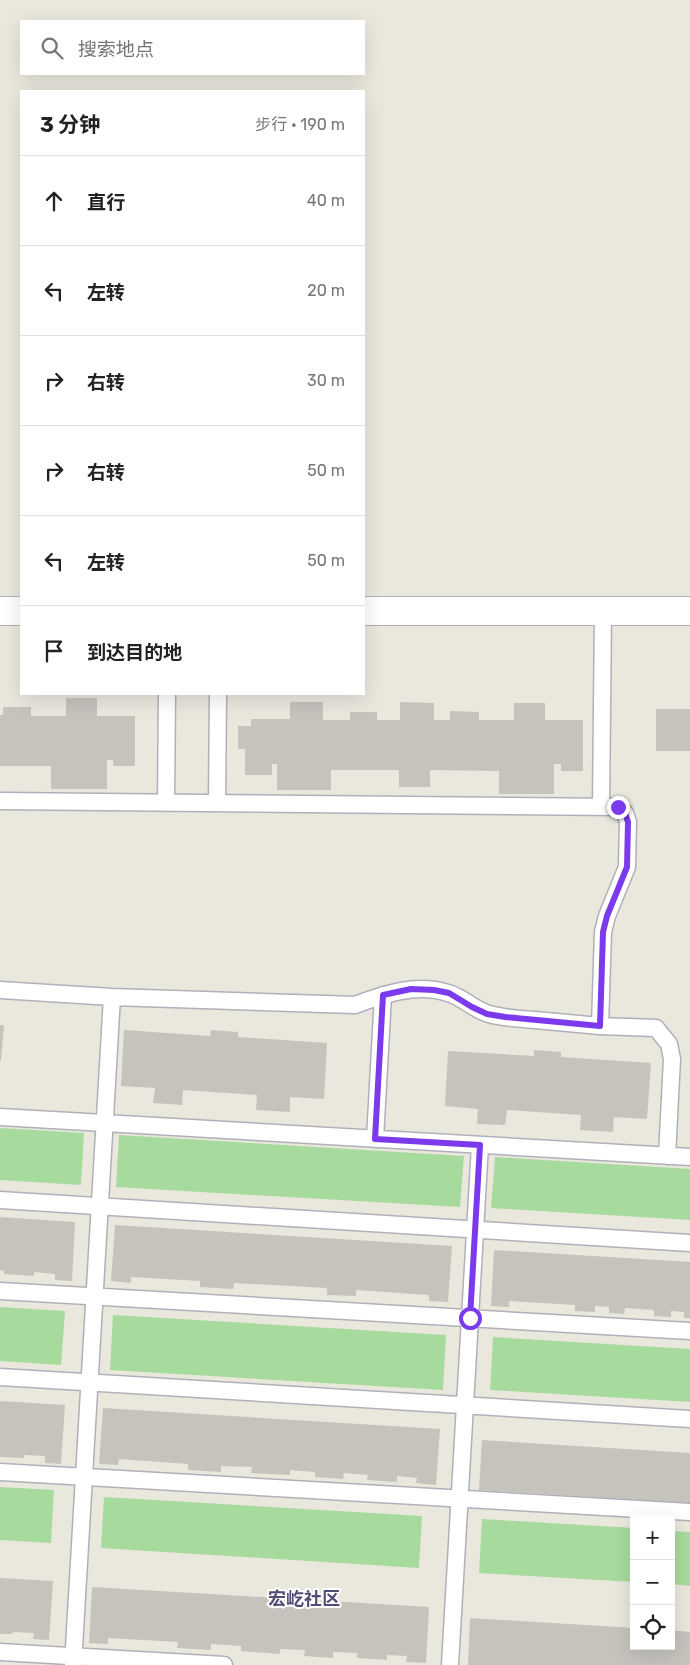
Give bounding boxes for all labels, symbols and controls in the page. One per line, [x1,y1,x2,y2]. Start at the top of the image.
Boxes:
search box [20,20,365,75]
icon: search [38,34,66,62]
text: 搜索地点 [78,38,154,61]
text: 3 分钟 [40,112,100,137]
text: 步行 · 190 m [255,115,345,134]
icon: ahead [40,187,68,215]
text: 直行 [87,191,125,214]
text: 40 m [307,191,345,210]
icon: left [40,277,68,305]
text: 左转 [87,281,125,304]
text: 20 m [307,281,345,300]
icon: right [40,367,68,395]
text: 右转 [87,371,125,394]
text: 30 m [307,371,345,390]
icon: right [40,457,68,485]
text: 右转 [87,461,125,484]
text: 50 m [307,461,345,480]
icon: left [40,547,68,575]
text: 左转 [87,551,125,574]
text: 50 m [307,551,345,570]
icon: arrive [40,637,68,665]
text: 到达目的地 [87,641,182,664]
route end [607,796,630,819]
route start [459,1307,482,1330]
map controls [630,1515,675,1650]
button: + [630,1515,675,1560]
button: − [630,1560,675,1605]
district label: 宏屹社区 [268,1588,340,1610]
button: locate [630,1605,675,1650]

